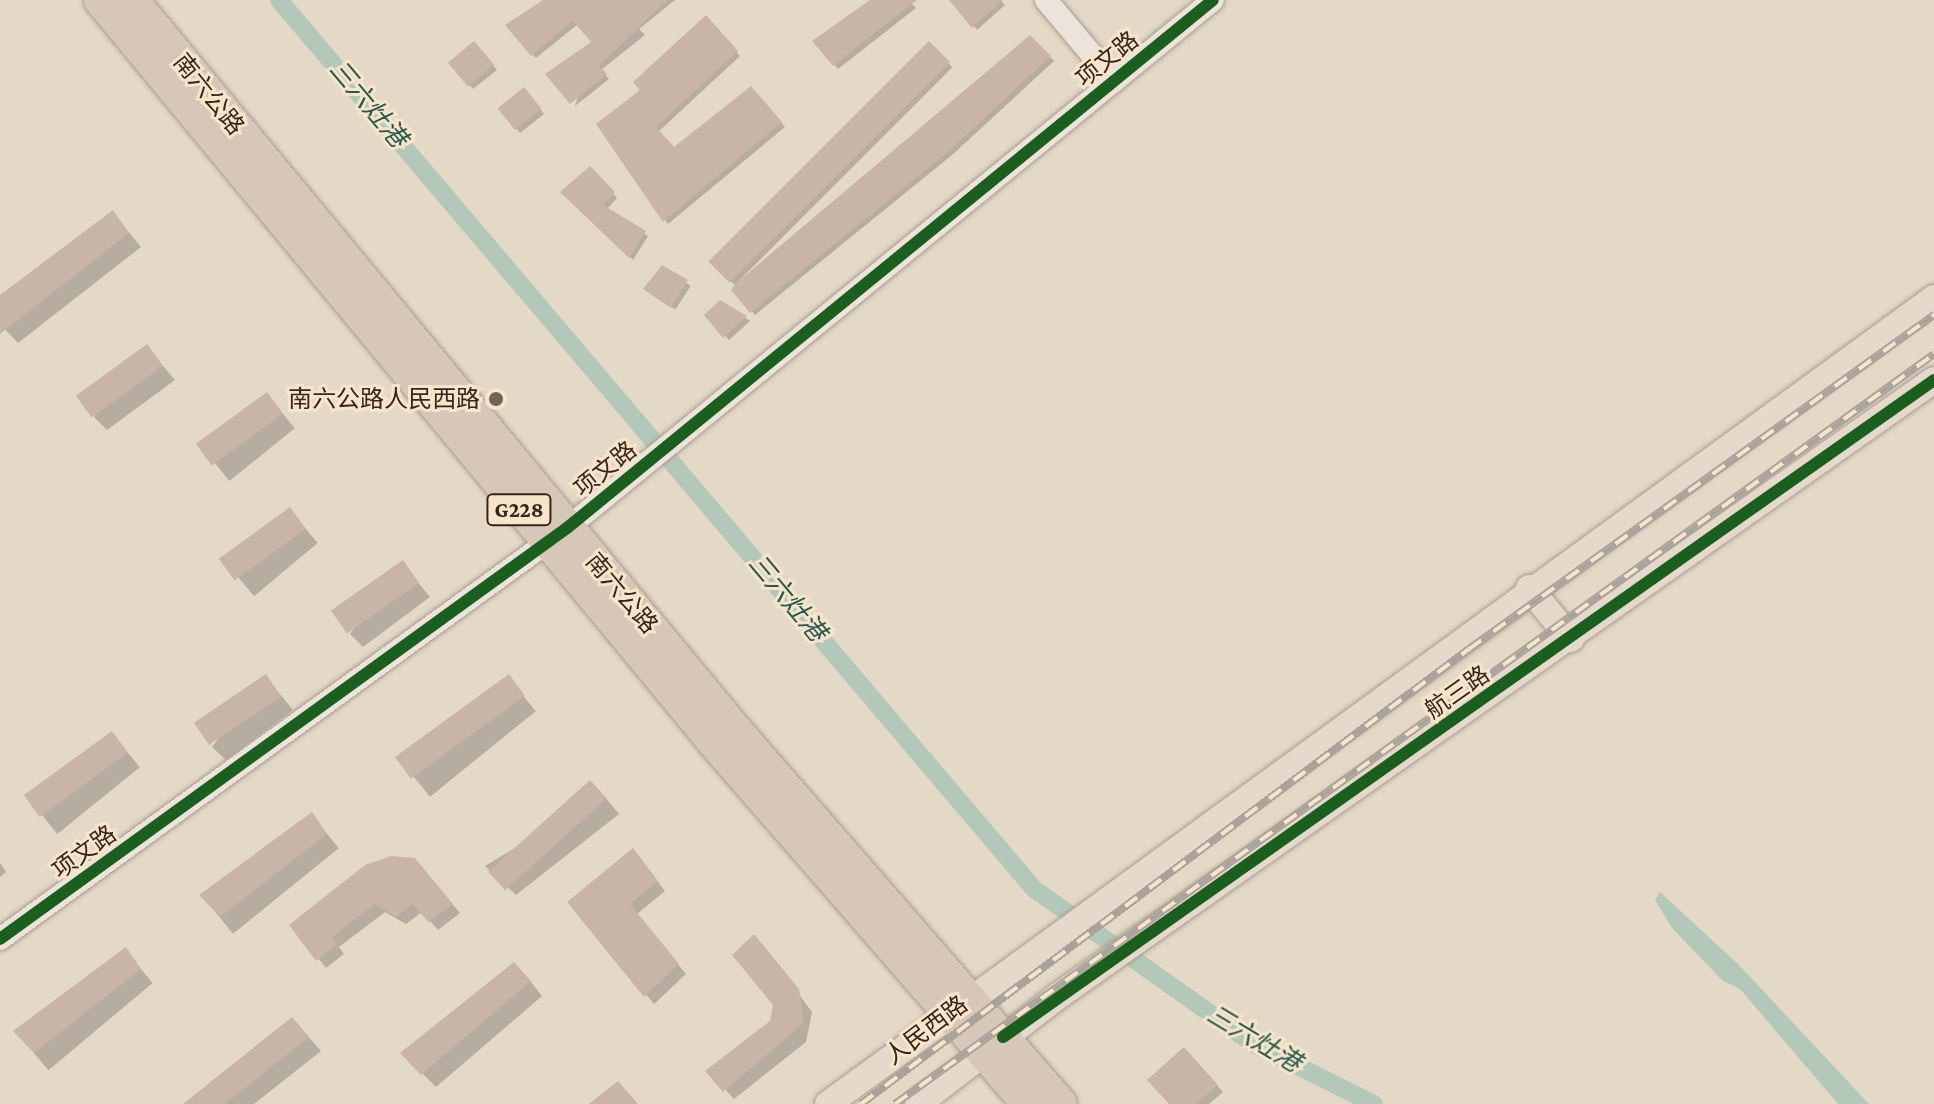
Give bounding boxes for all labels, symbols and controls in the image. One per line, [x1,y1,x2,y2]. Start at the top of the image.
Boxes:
street label: 项文路 [1070,25,1144,93]
street label: 南六公路 [168,48,250,140]
water label: 三六灶港 [323,54,413,154]
place label: 南六公路人民西路 [288,385,480,413]
marker: 南六公路人民西路 [487,390,505,408]
street label: 项文路 [568,435,642,503]
road number: G228 [485,492,553,528]
street label: 南六公路 [580,547,664,639]
water label: 三六灶港 [742,548,832,648]
street label: 航三路 [1419,660,1495,724]
street label: 项文路 [46,819,122,885]
street label: 人民西路 [879,990,973,1070]
water label: 三六灶港 [1201,999,1307,1079]

